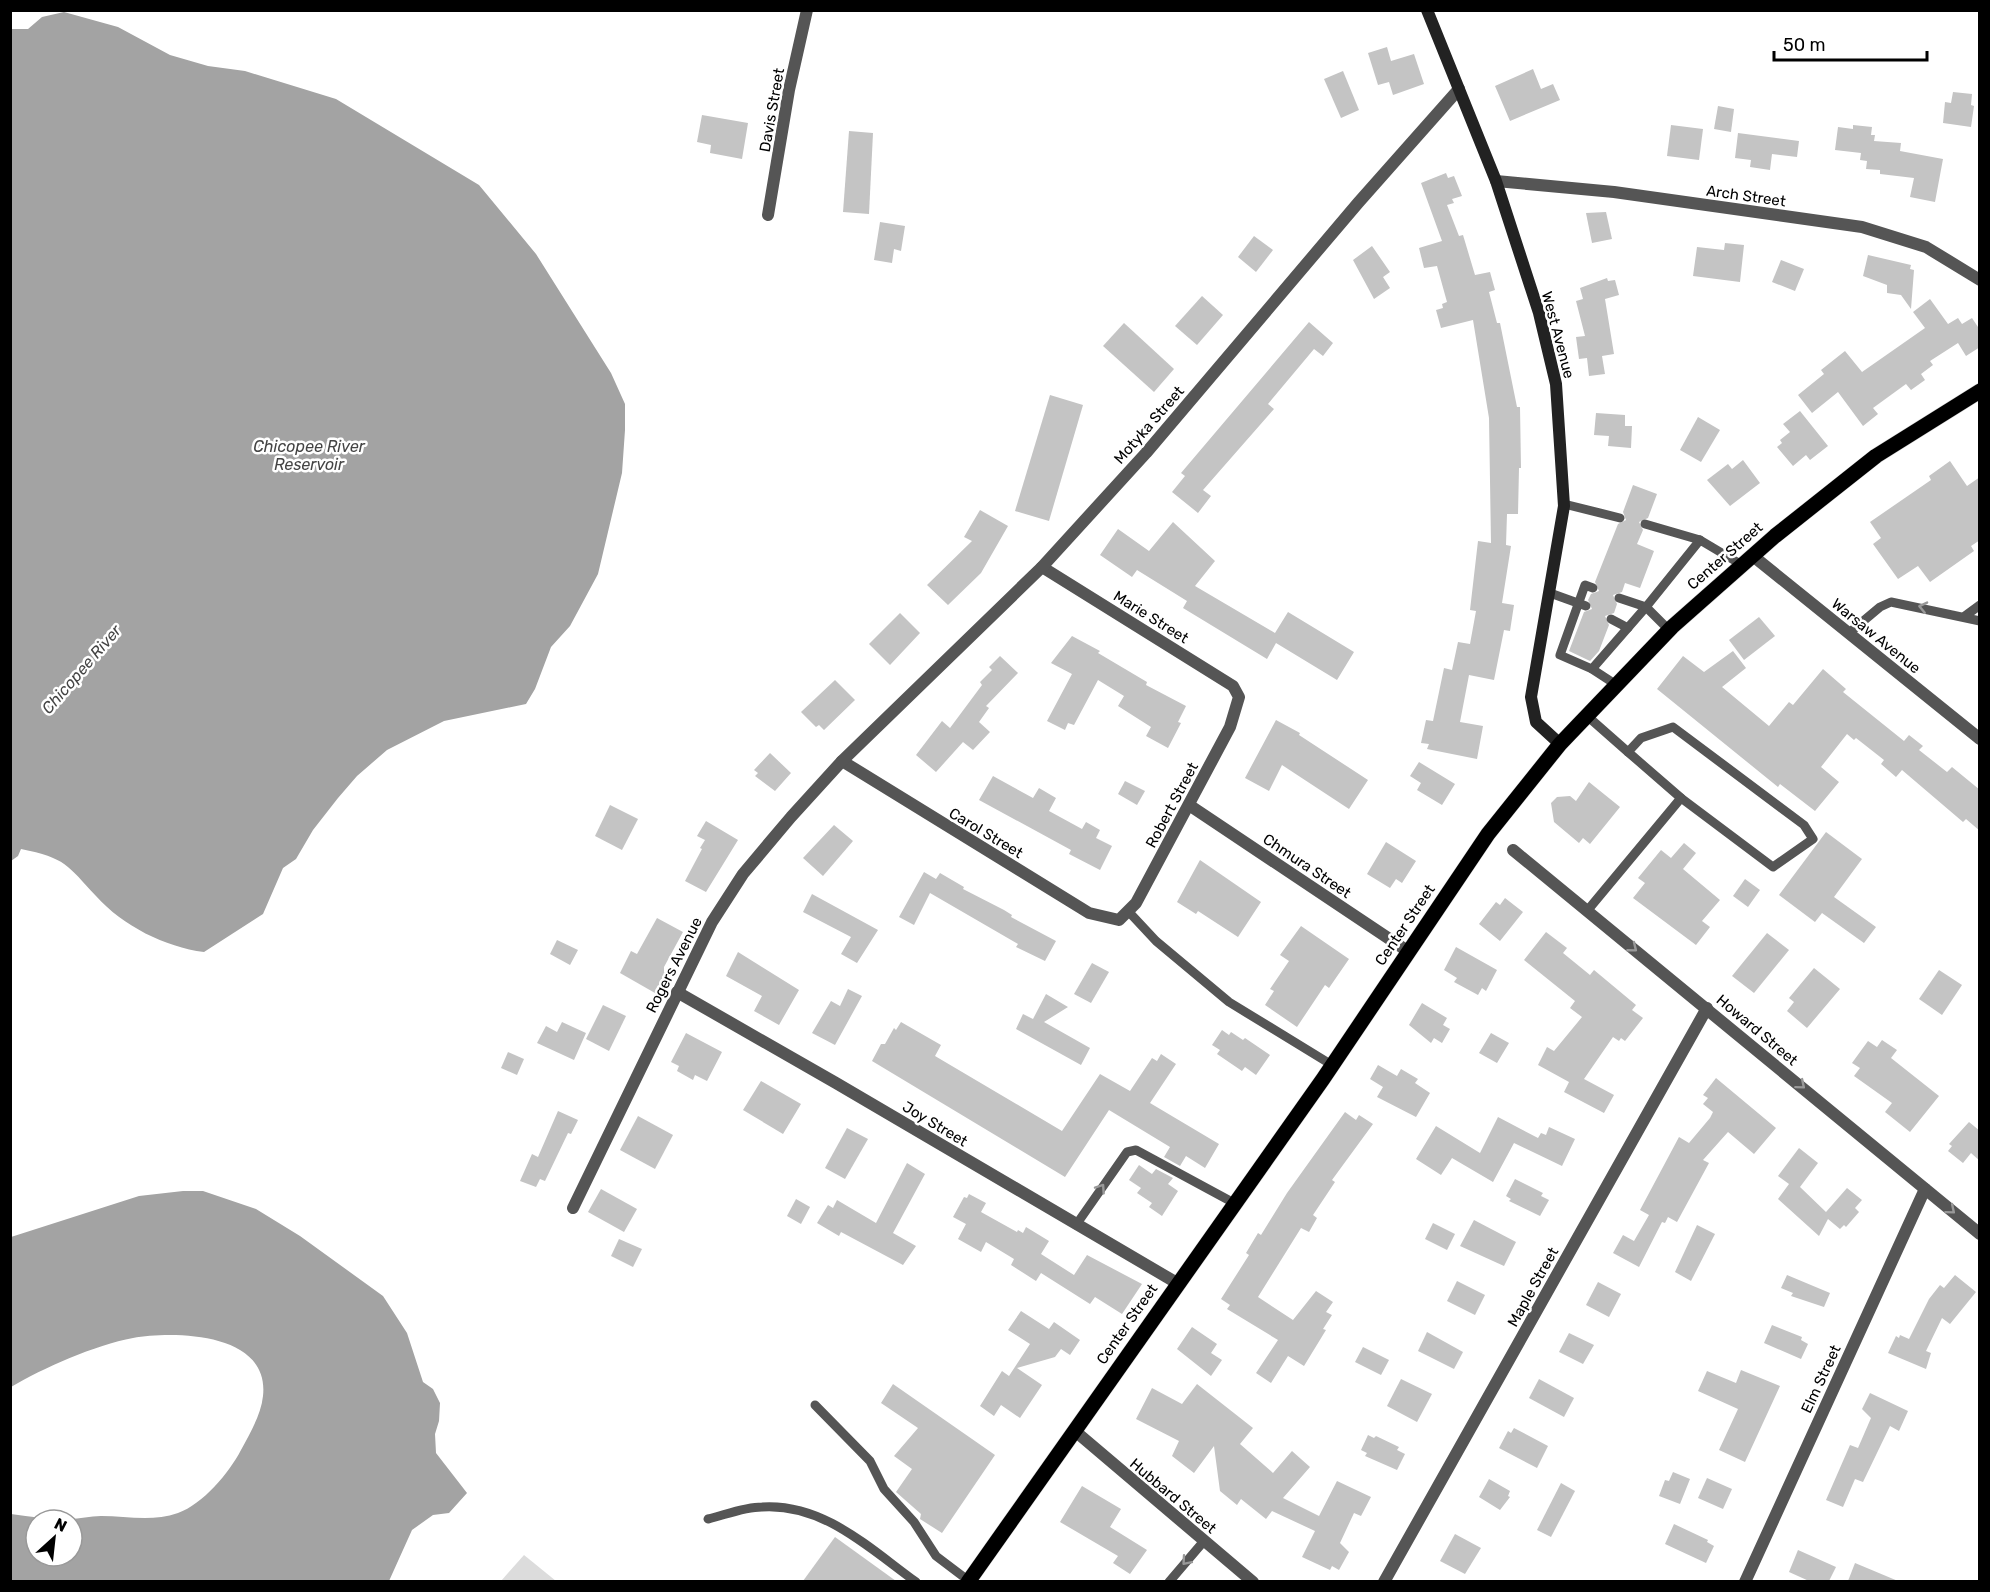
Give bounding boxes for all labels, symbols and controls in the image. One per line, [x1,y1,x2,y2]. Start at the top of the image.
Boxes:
scale bar [1774,24,1927,62]
text: 50 m [1783,34,1826,56]
street label: Davis Street [756,66,788,153]
street label: Arch Street [1705,182,1787,211]
street label: West Avenue [1538,289,1578,381]
street label: Motyka Street [1110,382,1188,468]
water label: Chicopee River Reservoir [253,437,366,474]
street label: Center Street [1684,518,1766,594]
street label: Marie Street [1110,587,1192,647]
street label: Warsaw Avenue [1828,595,1924,677]
one-way arrow [1918,601,1928,614]
water label: Chicopee River [38,620,126,718]
street label: Robert Street [1142,759,1202,851]
street label: Carol Street [946,804,1026,862]
street label: Chmura Street [1260,830,1355,902]
street label: Center Street [1371,881,1439,969]
street label: Rogers Avenue [642,914,706,1016]
one-way arrow [1626,940,1637,951]
street label: Howard Street [1713,991,1801,1069]
one-way arrow [1794,1078,1805,1089]
street label: Joy Street [899,1098,971,1151]
one-way arrow [1094,1184,1105,1195]
one-way arrow [1944,1203,1955,1214]
street label: Maple Street [1504,1244,1562,1330]
street label: Center Street [1093,1280,1161,1368]
street label: Elm Street [1797,1342,1845,1416]
street label: Hubbard Street [1126,1455,1220,1537]
north arrow [24,1508,84,1568]
text: N [51,1514,70,1536]
one-way arrow [1182,1555,1193,1565]

